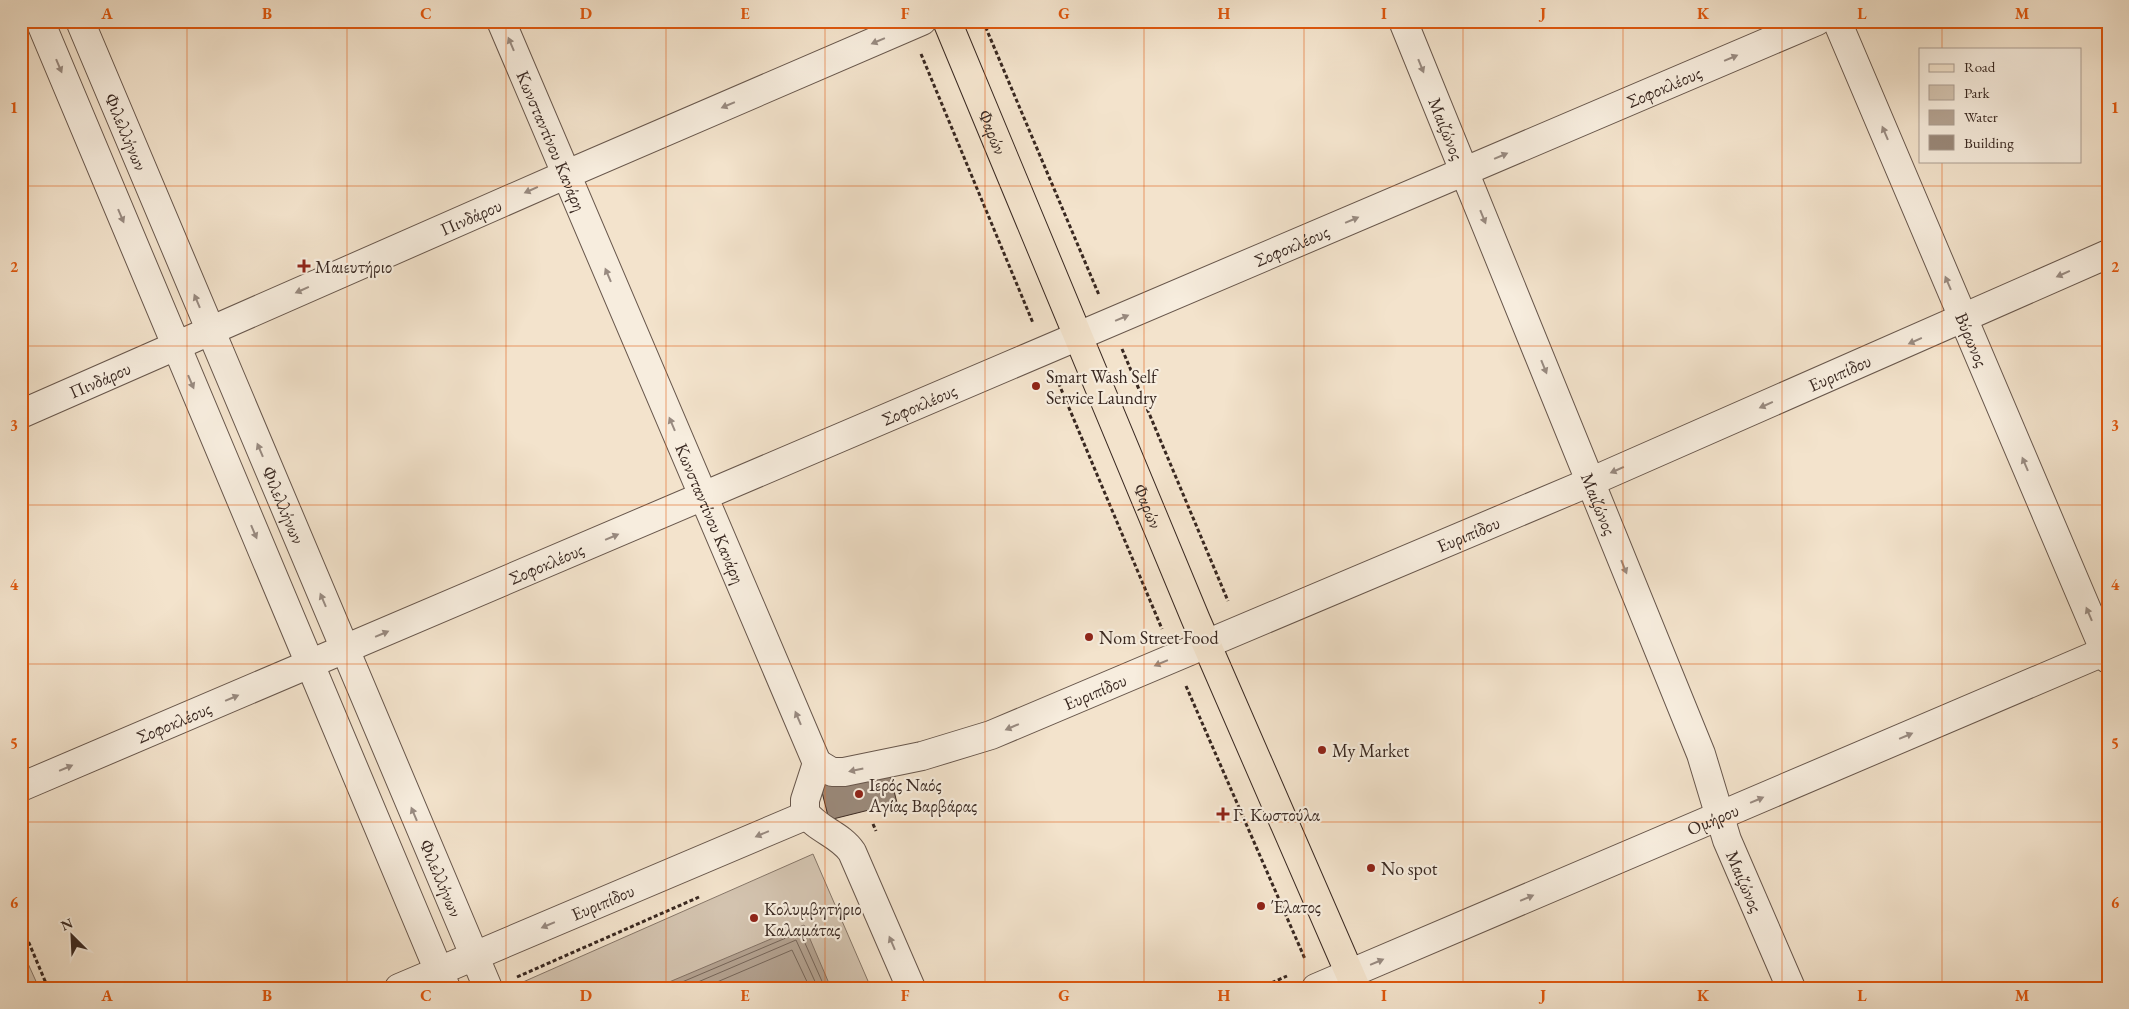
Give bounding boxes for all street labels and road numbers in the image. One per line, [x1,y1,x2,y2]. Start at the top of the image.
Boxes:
street label: Σοφοκλέους [1623,60,1705,112]
street label: Κωνσταντίνου Κανάρη [512,67,592,214]
street label: Φιλελλήνων [100,89,153,174]
street label: Μαιζώνος [1424,94,1470,163]
street label: Φαρών [973,106,1013,158]
street label: Πινδάρου [436,193,505,240]
street label: Σοφοκλέους [1250,219,1332,271]
street label: Βύρωνος [1951,309,1994,370]
street label: Ευριπίδου [1805,348,1874,396]
street label: Πινδάρου [65,356,134,403]
street label: Σοφοκλέους [878,378,960,430]
street label: Κωνσταντίνου Κανάρη [671,439,751,587]
street label: Φιλελλήνων [258,462,311,547]
street label: Μαιζώνος [1576,469,1622,538]
street label: Φαρών [1129,480,1168,532]
street label: Ευριπίδου [1433,510,1503,557]
street label: Σοφοκλέους [505,537,587,589]
street label: Ευριπίδου [1060,668,1130,715]
street label: Σοφοκλέους [133,696,215,748]
street label: Ομήρου [1683,798,1742,840]
street label: Φιλελλήνων [415,836,468,920]
street label: Μαιζώνος [1721,847,1768,916]
street label: Ευριπίδου [568,878,637,925]

